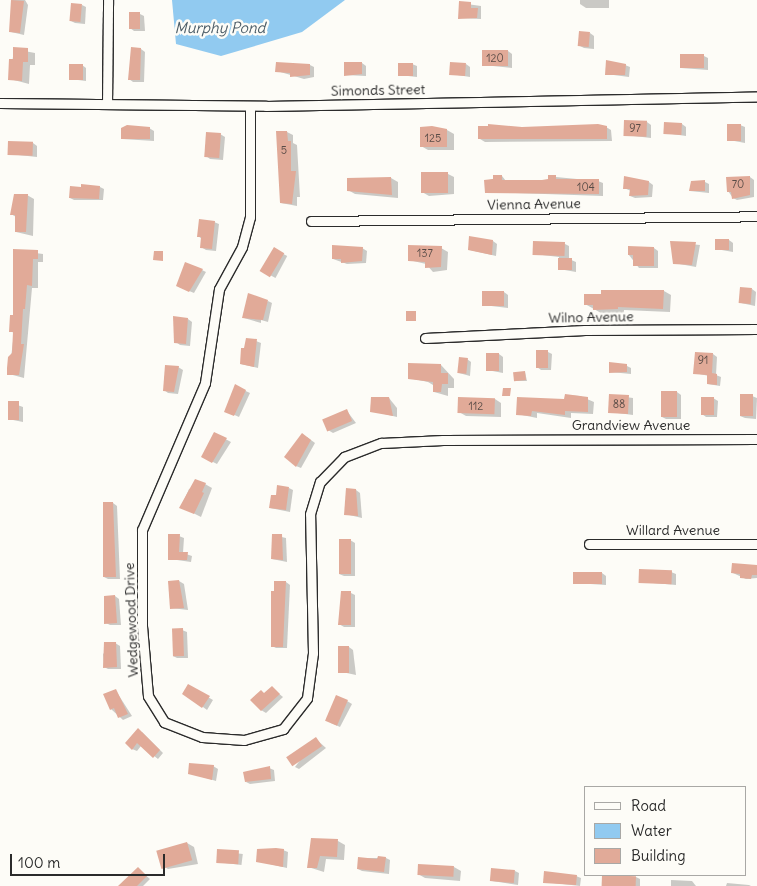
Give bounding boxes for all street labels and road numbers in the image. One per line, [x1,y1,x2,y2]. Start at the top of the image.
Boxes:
street label: Simonds Street [331,81,425,99]
street label: Vienna Avenue [487,195,581,213]
street label: Wilno Avenue [548,308,634,326]
street label: Grandview Avenue [572,417,690,433]
street label: Willard Avenue [626,522,720,538]
street label: Wedgewood Drive [121,562,141,678]

